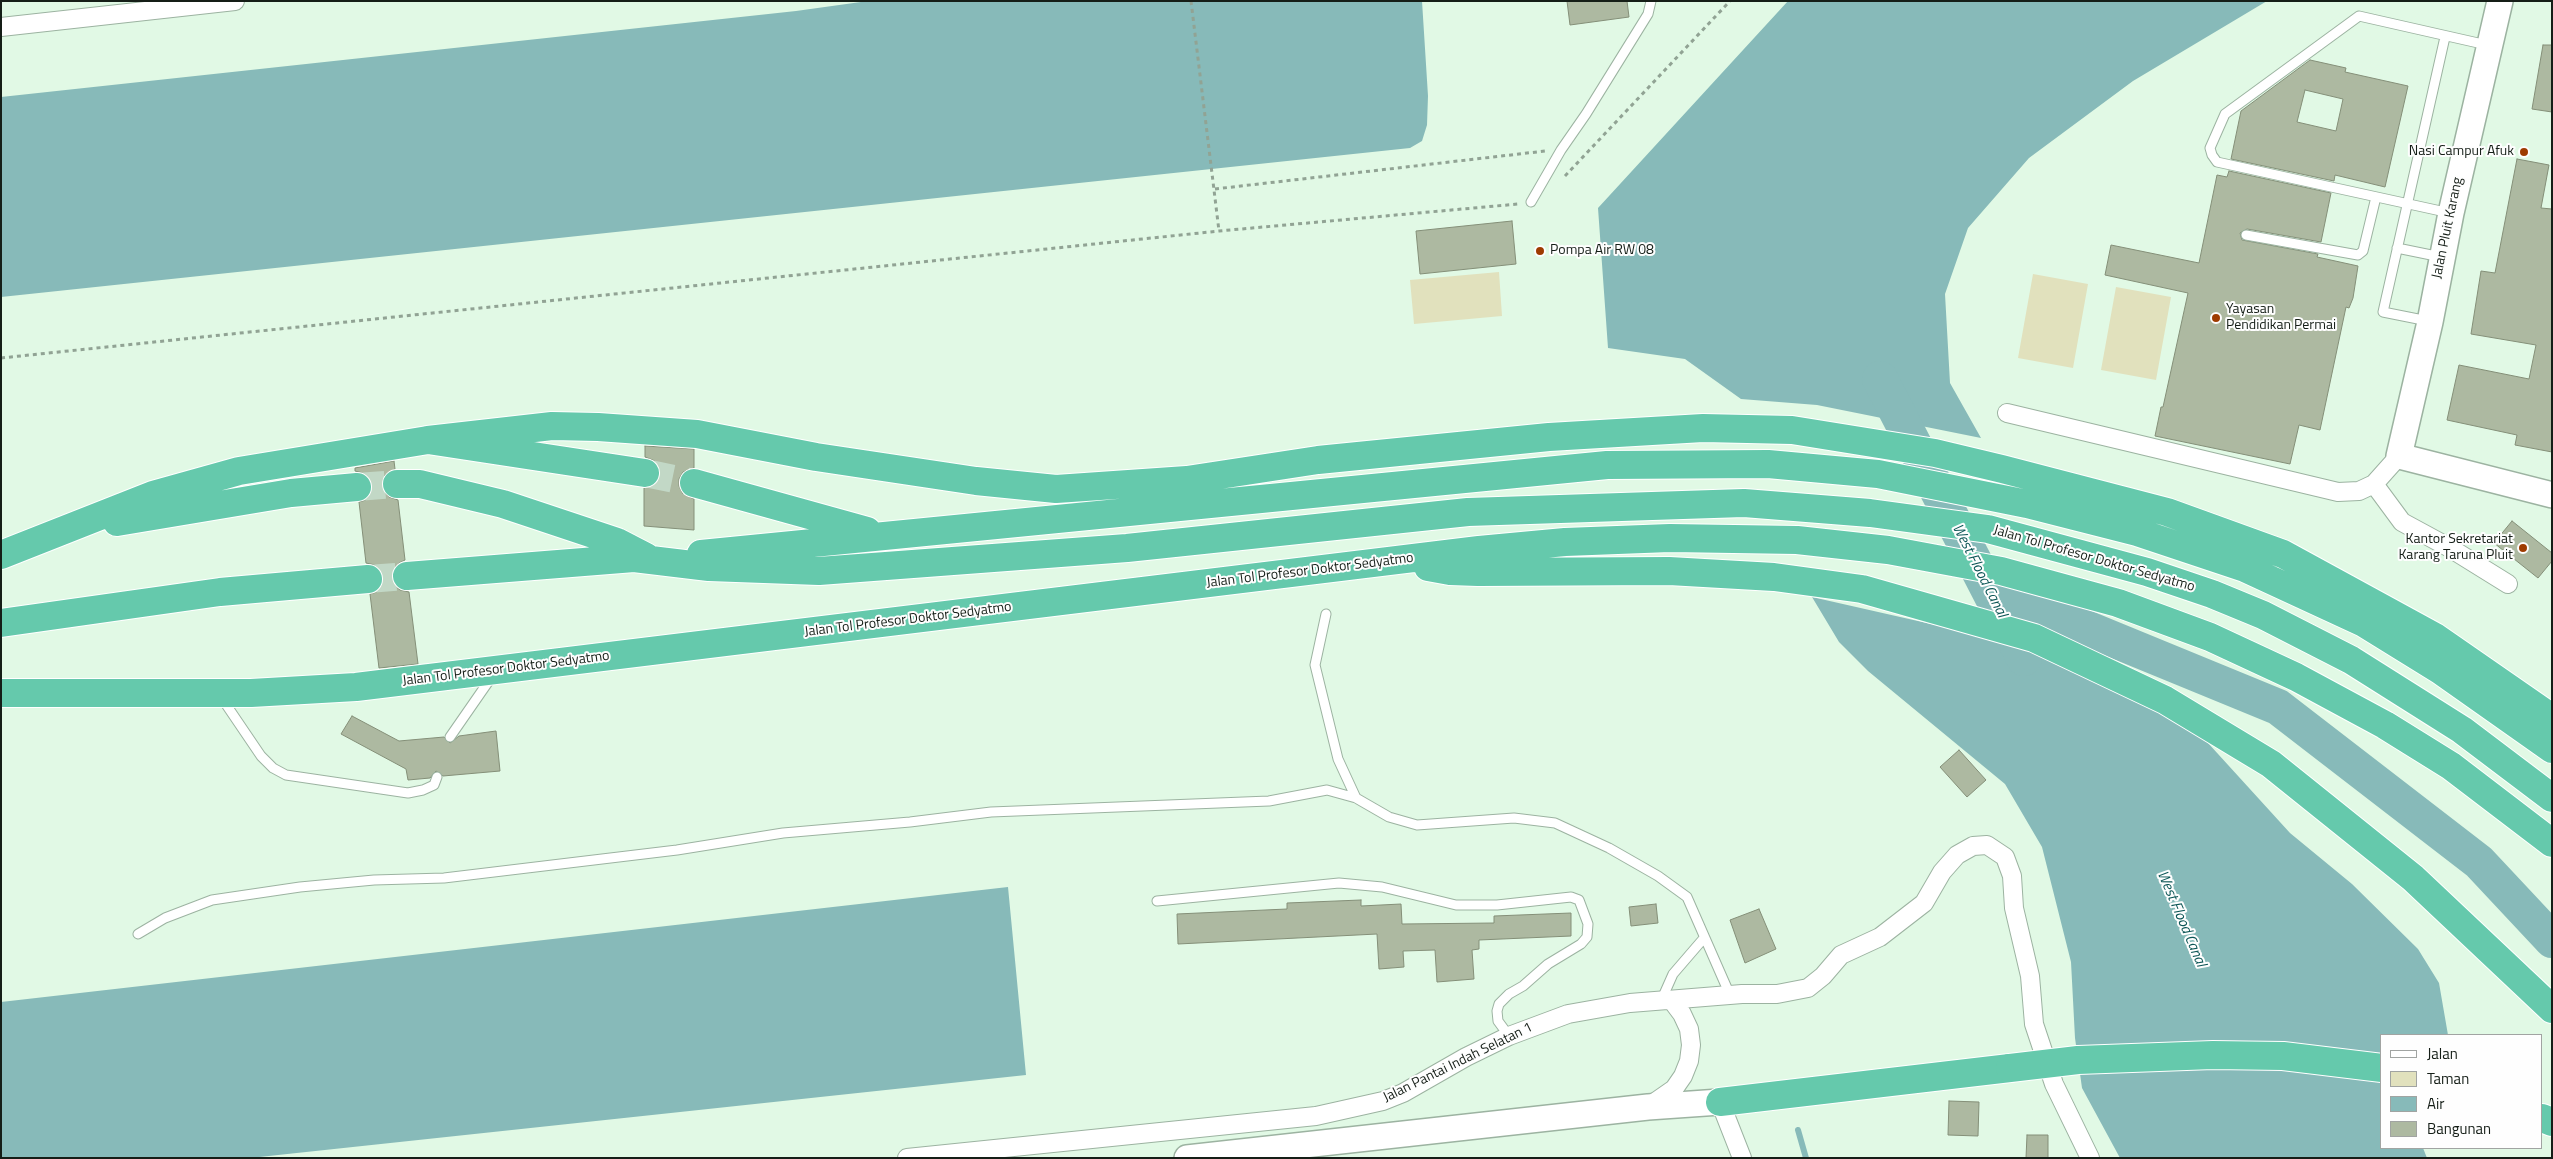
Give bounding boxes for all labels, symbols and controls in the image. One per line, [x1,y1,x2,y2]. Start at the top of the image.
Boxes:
place label: Nasi Campur Afuk [2409,144,2514,160]
marker: Nasi Campur Afuk [2518,146,2530,158]
street label: Jalan Pluit Karang [2429,176,2467,280]
place label: Pompa Air RW 08 [1550,243,1654,259]
marker: Pompa Air RW 08 [1534,245,1546,257]
place label: Yayasan Pendidikan Permai [2226,302,2336,334]
marker: Yayasan Pendidikan Permai [2210,312,2222,324]
water label: West Flood Canal [1948,521,2010,621]
street label: Jalan Tol Profesor Doktor Sedyatmo [1991,522,2197,596]
place label: Kantor Sekretariat Karang Taruna Pluit [2398,532,2513,564]
marker: Kantor Sekretariat Karang Taruna Pluit [2517,542,2529,554]
street label: Jalan Tol Profesor Doktor Sedyatmo [1205,550,1415,592]
street label: Jalan Tol Profesor Doktor Sedyatmo [803,599,1013,641]
street label: Jalan Tol Profesor Doktor Sedyatmo [401,648,611,690]
water label: West Flood Canal [2153,868,2209,970]
street label: Jalan Pantai Indah Selatan 1 [1381,1020,1535,1106]
legend [2380,1034,2543,1149]
text: Jalan [2427,1042,2458,1065]
text: Taman [2427,1067,2469,1090]
text: Air [2427,1092,2444,1115]
text: Bangunan [2427,1117,2491,1140]

